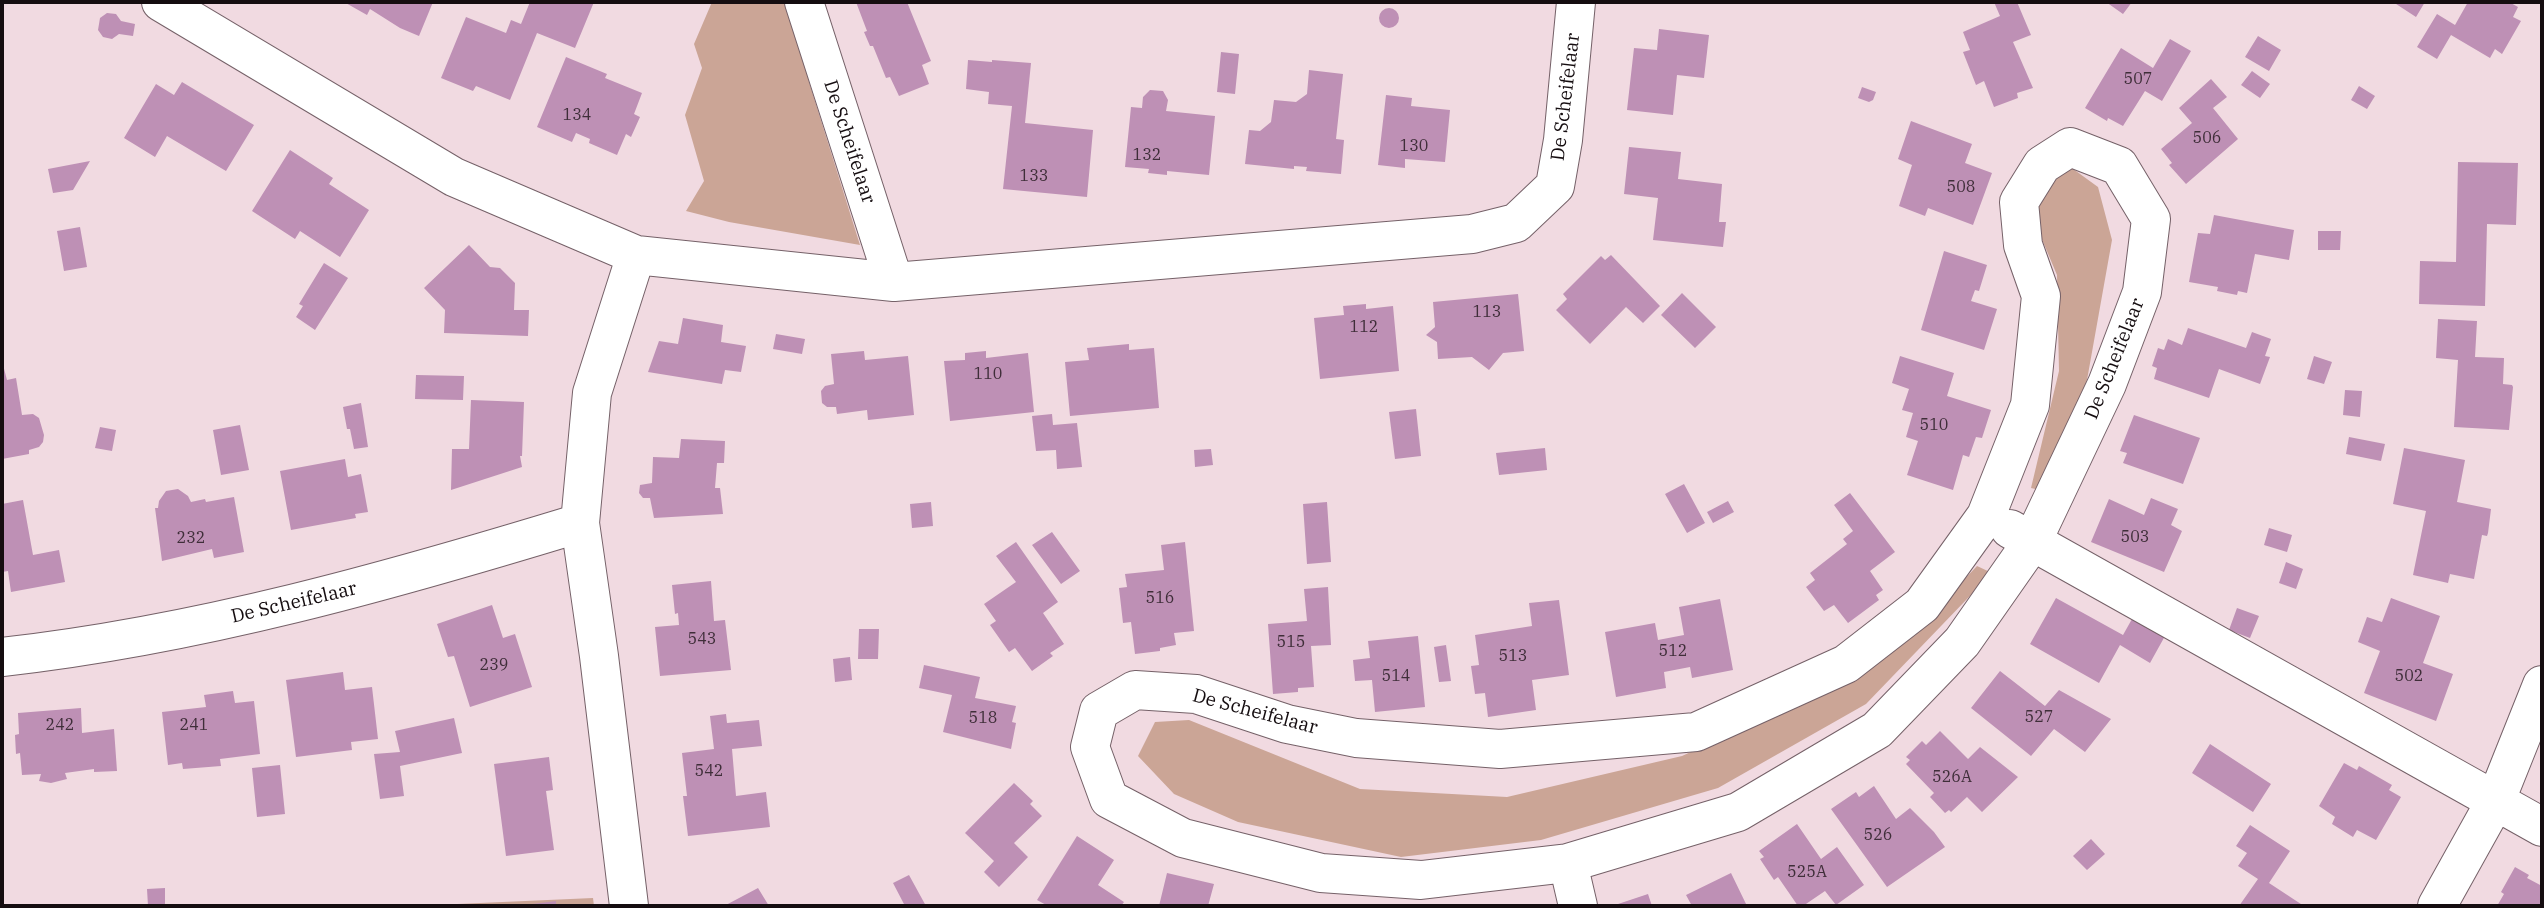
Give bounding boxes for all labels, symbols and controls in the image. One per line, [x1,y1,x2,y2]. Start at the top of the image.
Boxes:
street label: De Scheifelaar [1547,32,1585,162]
house number: 507 [2124,69,2152,89]
street label: De Scheifelaar [818,77,880,207]
house number: 134 [563,105,591,125]
house number: 506 [2193,128,2221,148]
house number: 130 [1400,136,1428,156]
house number: 132 [1133,145,1161,165]
house number: 133 [1020,166,1048,186]
house number: 508 [1947,177,1975,197]
street label: De Scheifelaar [2080,295,2150,423]
house number: 113 [1473,302,1501,322]
house number: 112 [1350,317,1378,337]
house number: 110 [974,364,1002,384]
house number: 510 [1920,415,1948,435]
house number: 503 [2121,527,2149,547]
house number: 232 [177,528,205,548]
street label: De Scheifelaar [229,577,359,629]
house number: 516 [1146,588,1174,608]
house number: 543 [688,629,716,649]
house number: 515 [1277,632,1305,652]
house number: 512 [1659,641,1687,661]
house number: 513 [1499,646,1527,666]
house number: 239 [480,655,508,675]
house number: 514 [1382,666,1410,686]
house number: 502 [2395,666,2423,686]
street label: De Scheifelaar [1190,684,1320,740]
house number: 527 [2025,707,2053,727]
house number: 518 [969,708,997,728]
house number: 242 [46,715,74,735]
house number: 241 [180,715,208,735]
house number: 542 [695,761,723,781]
house number: 526A [1932,767,1972,787]
house number: 526 [1864,825,1892,845]
house number: 525A [1787,862,1827,882]

